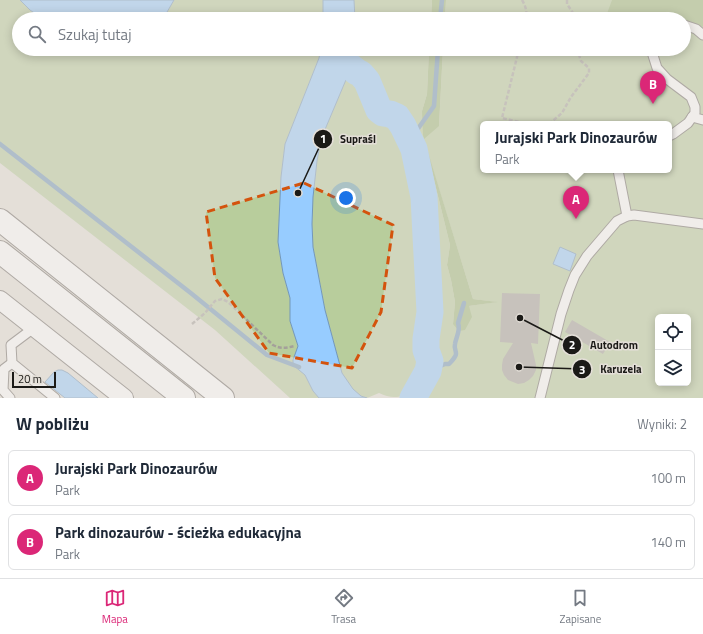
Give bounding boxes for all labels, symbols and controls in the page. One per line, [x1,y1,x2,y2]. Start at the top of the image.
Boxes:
search box [12,12,691,56]
icon: search [26,23,48,45]
text: Szukaj tutaj [58,23,131,46]
pin: B [640,71,666,104]
popup [480,121,672,173]
text: Jurajski Park Dinozaurów [495,126,657,149]
callout: Supraśl [313,127,384,150]
text: 1 [320,129,326,148]
text: Supraśl [340,131,376,147]
text: Park [495,149,520,169]
pin: A [563,186,589,219]
your location [336,188,356,208]
map controls [655,314,691,386]
button: locate [655,314,691,350]
callout: Autodrom [562,333,646,356]
text: 2 [569,335,575,354]
text: Autodrom [590,337,638,353]
button: layers [655,350,691,386]
callout: Karuzela [572,358,649,381]
text: 3 [579,360,585,379]
text: Karuzela [600,361,642,377]
scale bar [12,370,56,389]
text: 20 m [18,371,42,387]
text: W pobliżu [16,411,89,437]
text: Wyniki: 2 [637,414,687,434]
text: Jurajski Park Dinozaurów [55,457,218,480]
text: A [26,468,34,488]
text: 100 m [650,468,686,488]
text: Park [55,480,80,500]
text: Park dinozaurów - ścieżka edukacyjna [55,521,301,544]
text: B [26,532,34,552]
text: 140 m [650,532,686,552]
text: Park [55,544,80,564]
tab: Mapa [102,587,128,627]
tab: Trasa [331,587,356,627]
tab: Zapisane [560,587,601,627]

